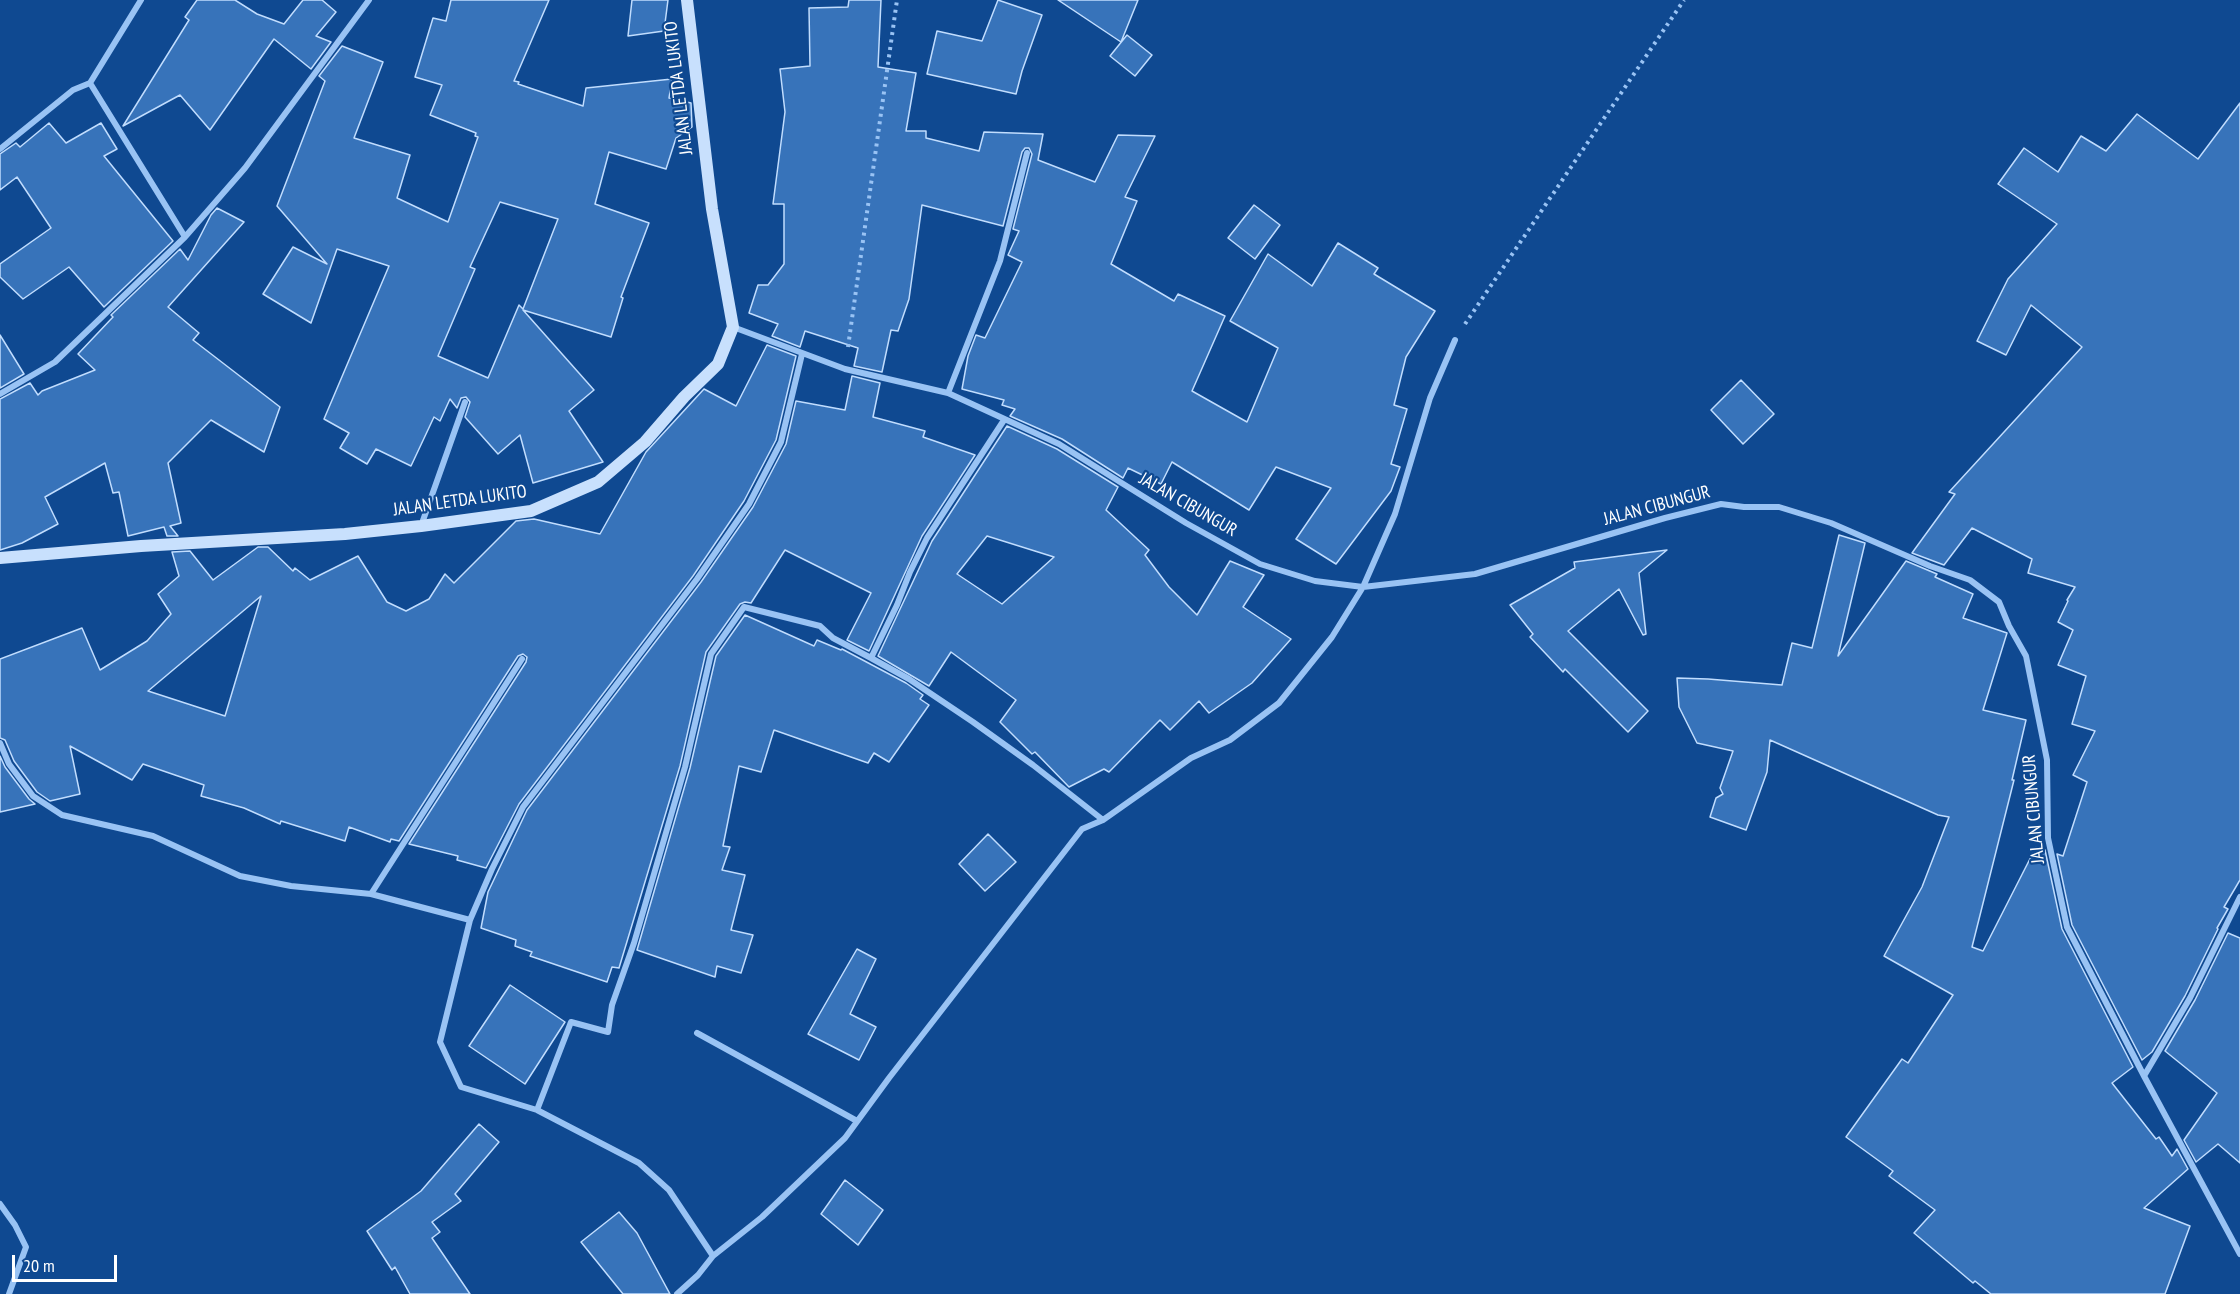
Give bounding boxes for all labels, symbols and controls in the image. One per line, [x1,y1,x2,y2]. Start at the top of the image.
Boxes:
street label: JALAN LETDA LUKITO [660,20,698,156]
street label: JALAN CIBUNGUR [1135,468,1241,542]
street label: JALAN LETDA LUKITO [392,481,528,521]
street label: JALAN CIBUNGUR [1601,481,1713,531]
street label: JALAN CIBUNGUR [2018,754,2050,864]
scale bar [15,1243,120,1281]
text: 20 m [23,1254,55,1277]

